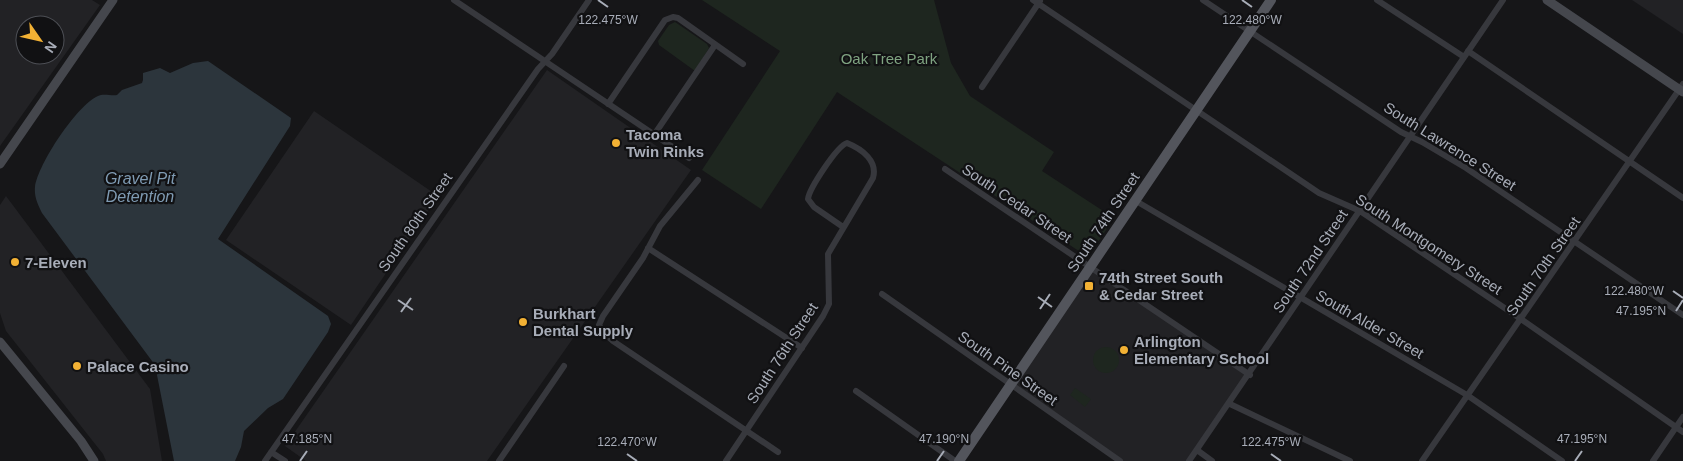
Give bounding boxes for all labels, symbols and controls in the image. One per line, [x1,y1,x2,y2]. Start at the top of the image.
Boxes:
text: 122.475°W [578,13,638,27]
text: 122.480°W [1222,13,1282,27]
north arrow [15,15,65,65]
text: N [41,39,60,56]
park label: Oak Tree Park [841,50,938,67]
street label: South Lawrence Street [1381,98,1520,194]
place label: Tacoma Twin Rinks [626,126,704,160]
marker: Tacoma Twin Rinks [610,137,622,149]
street label: South Cedar Street [959,160,1076,246]
street label: South 74th Street [1063,168,1143,275]
street label: South 80th Street [375,169,456,275]
water label: Gravel Pit Detention [105,170,176,205]
street label: South Montgomery Street [1353,190,1506,298]
street label: South 72nd Street [1269,205,1351,316]
street label: South 70th Street [1503,213,1584,319]
place label: 7-Eleven [25,254,87,271]
marker: 7-Eleven [9,256,21,268]
place label: 74th Street South & Cedar Street [1099,269,1223,303]
marker: 74th Street South & Cedar Street [1083,280,1095,292]
text: 122.480°W [1604,284,1664,298]
street label: South Alder Street [1313,286,1428,362]
street label: South 76th Street [743,299,821,407]
text: 47.195°N [1616,304,1666,318]
place label: Burkhart Dental Supply [533,305,634,339]
marker: Burkhart Dental Supply [517,316,529,328]
street label: South Pine Street [955,327,1062,409]
place label: Arlington Elementary School [1134,333,1269,367]
marker: Arlington Elementary School [1118,344,1130,356]
place label: Palace Casino [87,358,189,375]
marker: Palace Casino [71,360,83,372]
text: 47.185°N [282,432,332,446]
text: 47.190°N [919,432,969,446]
text: 47.195°N [1557,432,1607,446]
text: 122.470°W [597,435,657,449]
text: 122.475°W [1241,435,1301,449]

